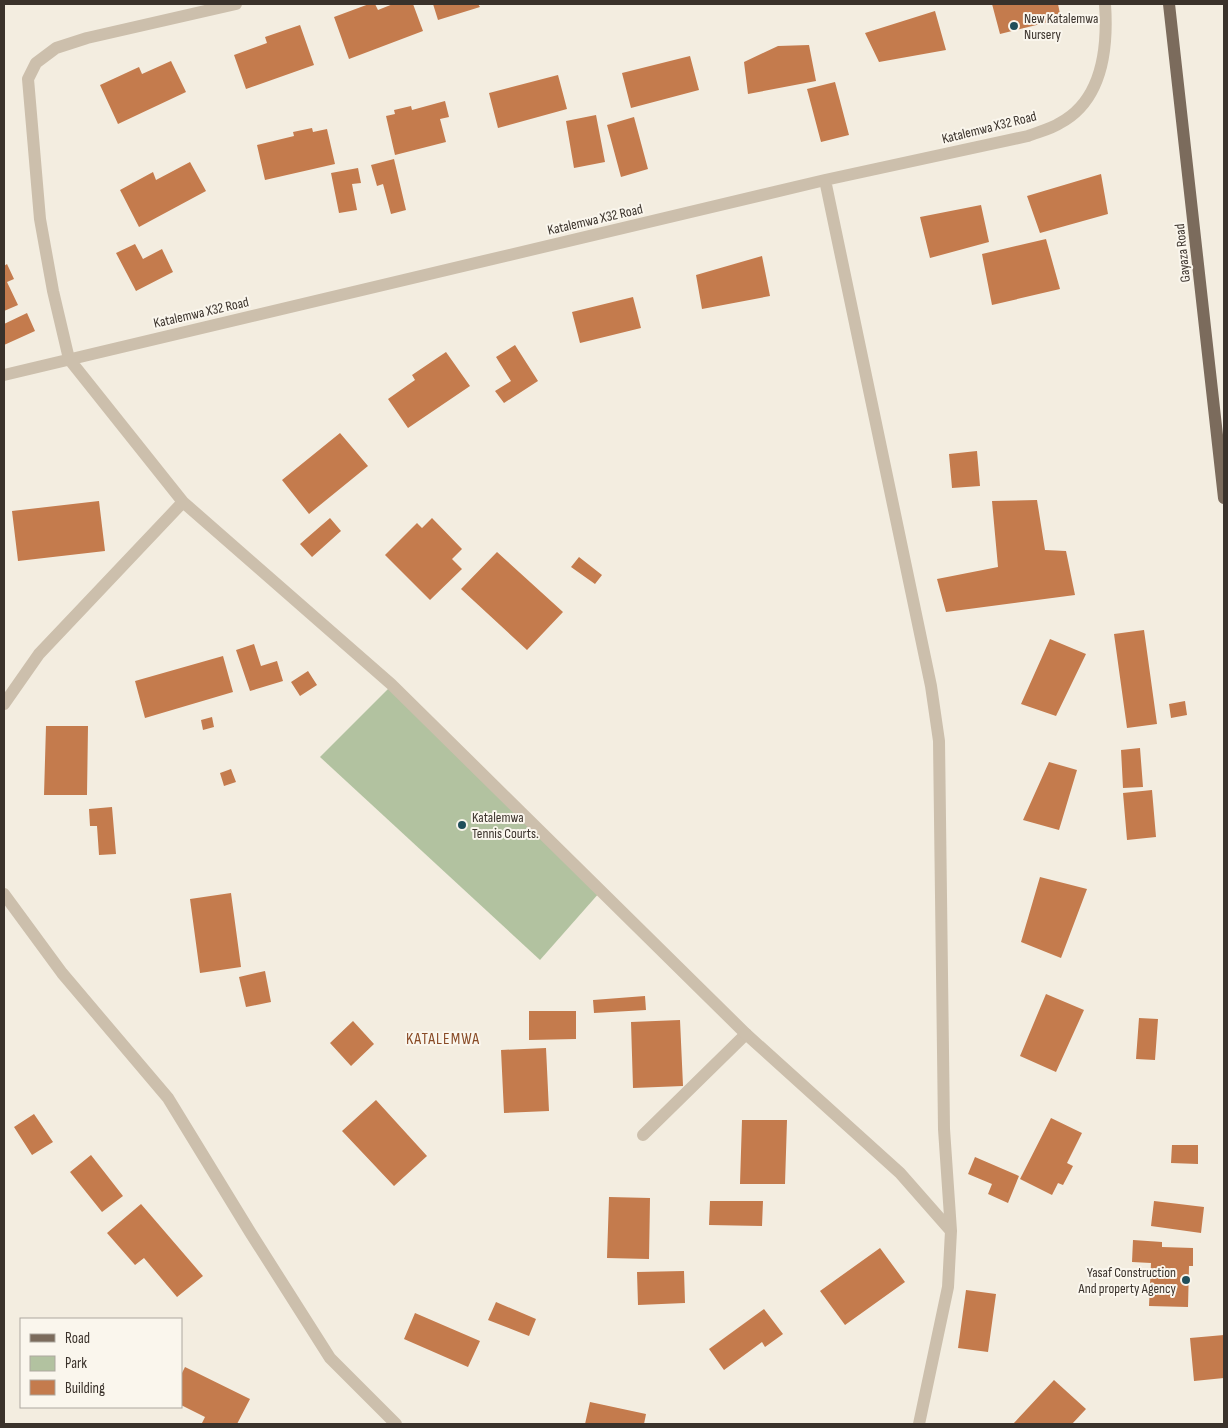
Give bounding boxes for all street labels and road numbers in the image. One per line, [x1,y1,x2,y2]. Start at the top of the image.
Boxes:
street label: Katalemwa X32 Road [940,107,1038,147]
street label: Katalemwa X32 Road [546,200,644,239]
street label: Gayaza Road [1171,223,1194,283]
street label: Katalemwa X32 Road [152,293,250,332]

